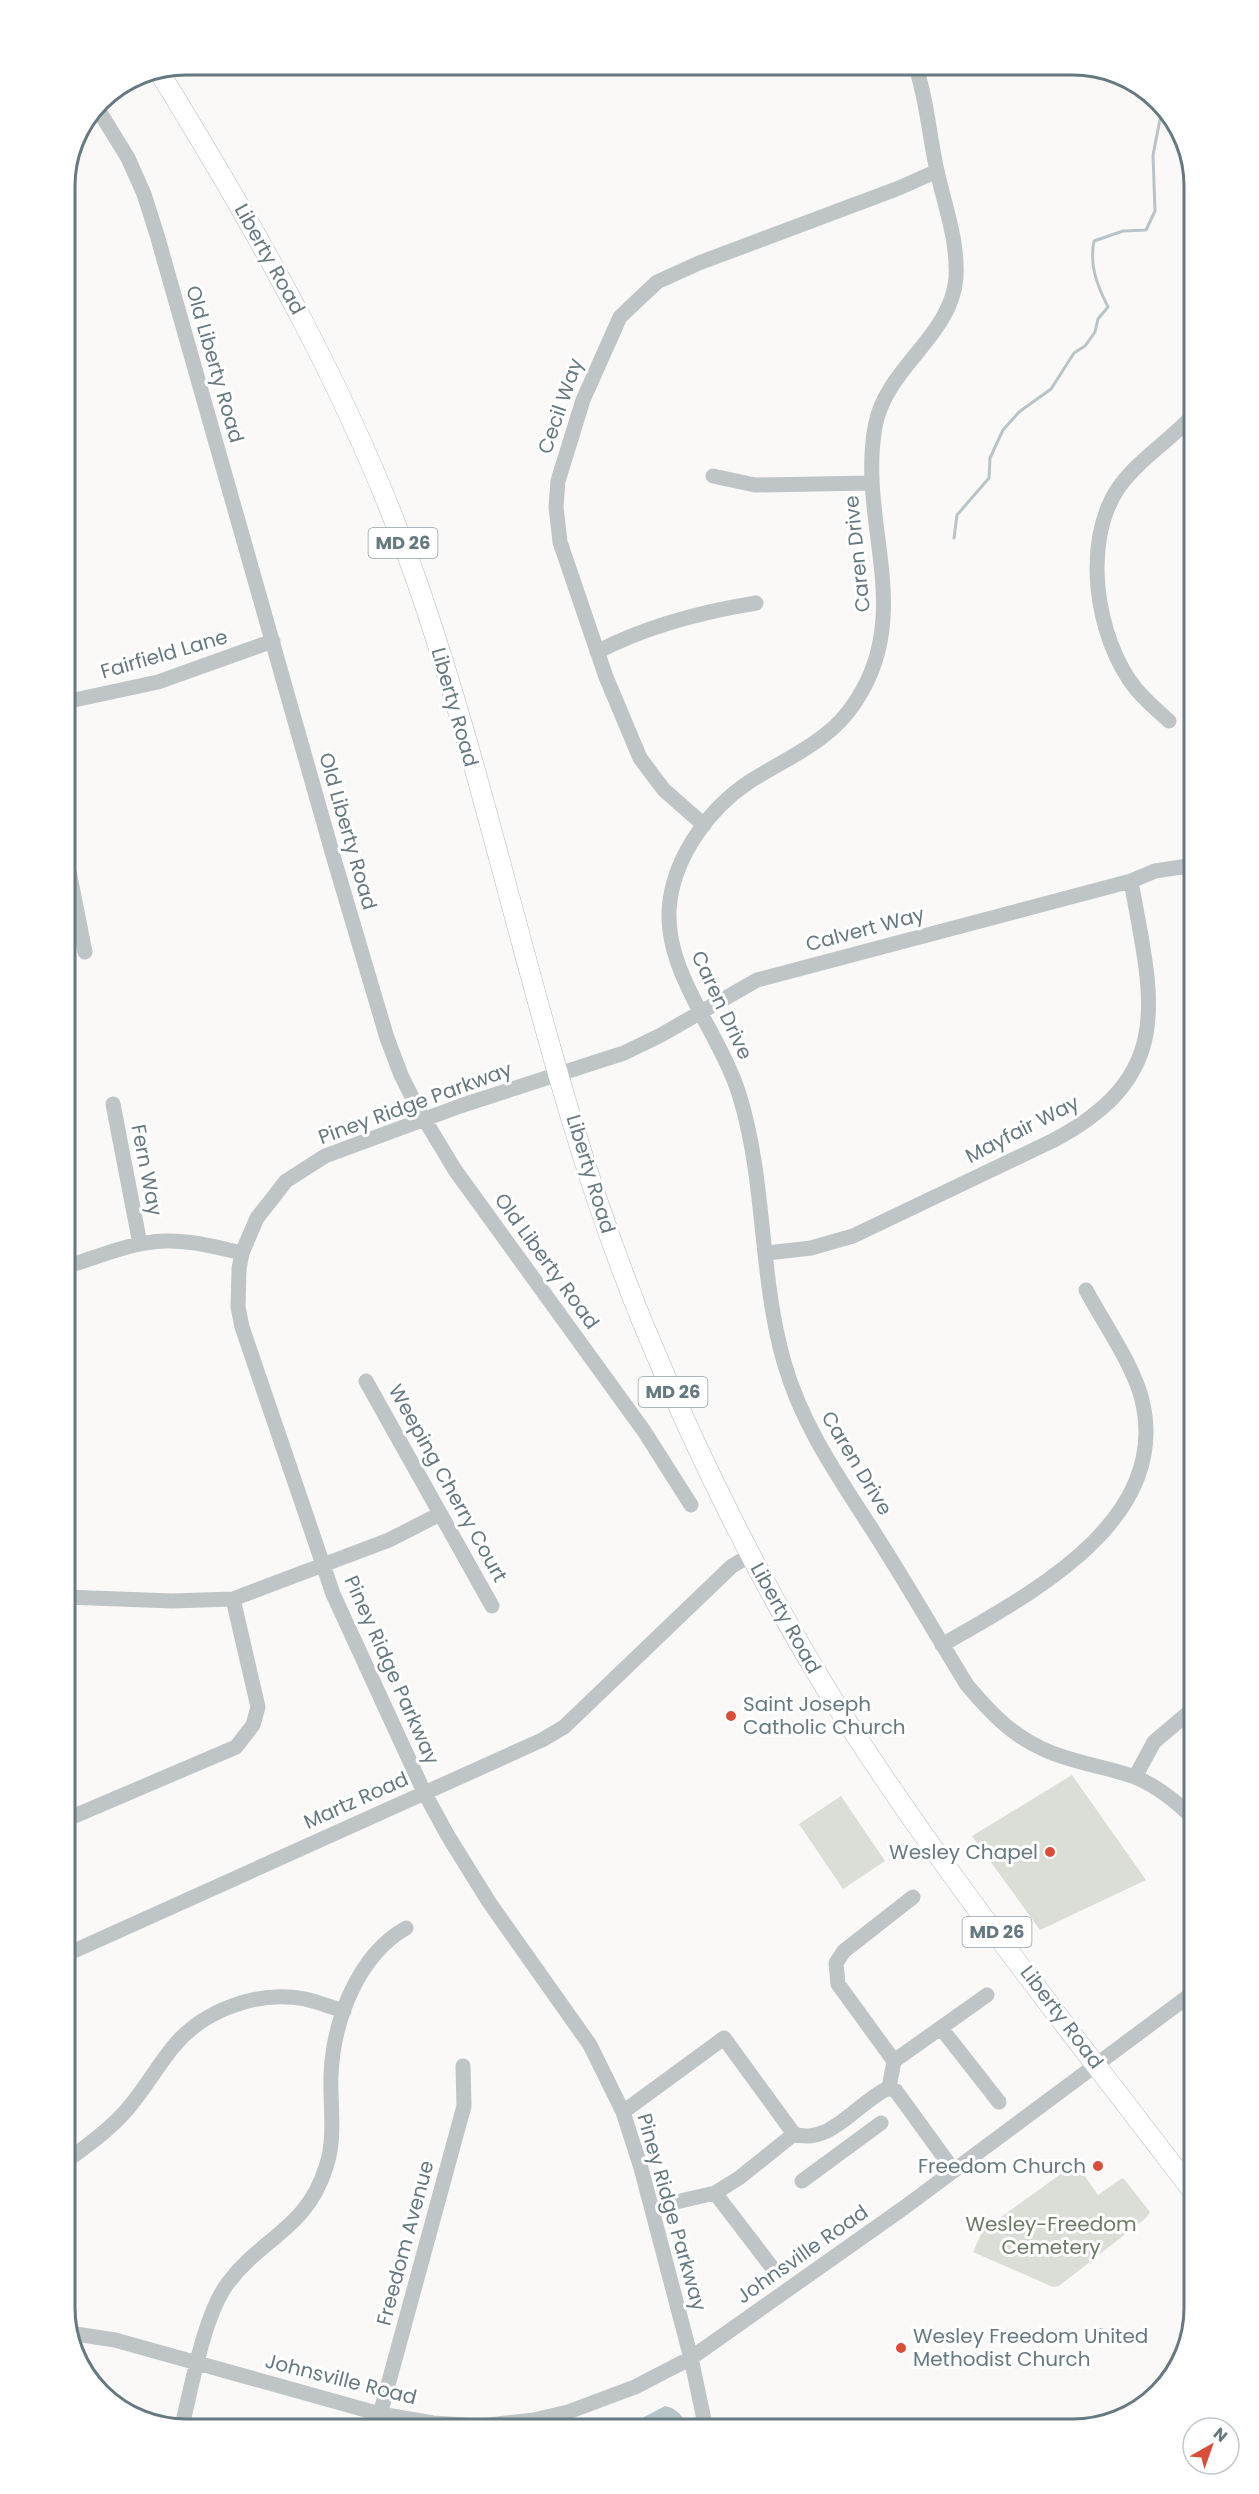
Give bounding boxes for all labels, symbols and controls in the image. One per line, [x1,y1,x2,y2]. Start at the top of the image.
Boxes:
street label: Liberty Road [228,198,312,320]
street label: Old Liberty Road [179,282,251,446]
street label: Cecil Way [531,354,589,458]
street label: Caren Drive [837,494,877,614]
road number: MD 26 [368,528,438,558]
street label: Fairfield Lane [97,622,231,686]
street label: Liberty Road [425,644,485,770]
street label: Old Liberty Road [312,749,384,913]
street label: Calvert Way [803,900,927,958]
street label: Caren Drive [685,946,759,1064]
street label: Piney Ridge Parkway [314,1055,516,1151]
street label: Mayfair Way [960,1088,1084,1170]
street label: Liberty Road [560,1111,622,1237]
street label: Fern Way [124,1122,170,1218]
street label: Old Liberty Road [488,1187,606,1335]
road number: MD 26 [638,1377,708,1407]
street label: Weeping Cherry Court [382,1379,514,1587]
street label: Caren Drive [815,1406,899,1520]
street label: Liberty Road [744,1557,828,1679]
street label: Piney Ridge Parkway [338,1571,446,1769]
place label: Saint Joseph Catholic Church [743,1690,906,1741]
marker: Saint Joseph Catholic Church [724,1709,738,1723]
street label: Martz Road [299,1764,413,1836]
place label: Wesley Chapel [889,1838,1038,1866]
marker: Wesley Chapel [1043,1845,1057,1859]
road number: MD 26 [962,1917,1032,1947]
street label: Liberty Road [1014,1960,1110,2074]
street label: Piney Ridge Parkway [630,2110,714,2314]
place label: Freedom Church [918,2152,1086,2180]
street label: Freedom Avenue [370,2157,440,2329]
marker: Freedom Church [1091,2159,1105,2173]
street label: Johnsville Road [730,2198,874,2310]
park label: Wesley-Freedom Cemetery [965,2210,1137,2261]
place label: Wesley Freedom United Methodist Church [913,2322,1148,2373]
marker: Wesley Freedom United Methodist Church [894,2341,908,2355]
street label: Johnsville Road [262,2347,420,2411]
north arrow [1181,2416,1241,2476]
text: N [1208,2422,1232,2448]

